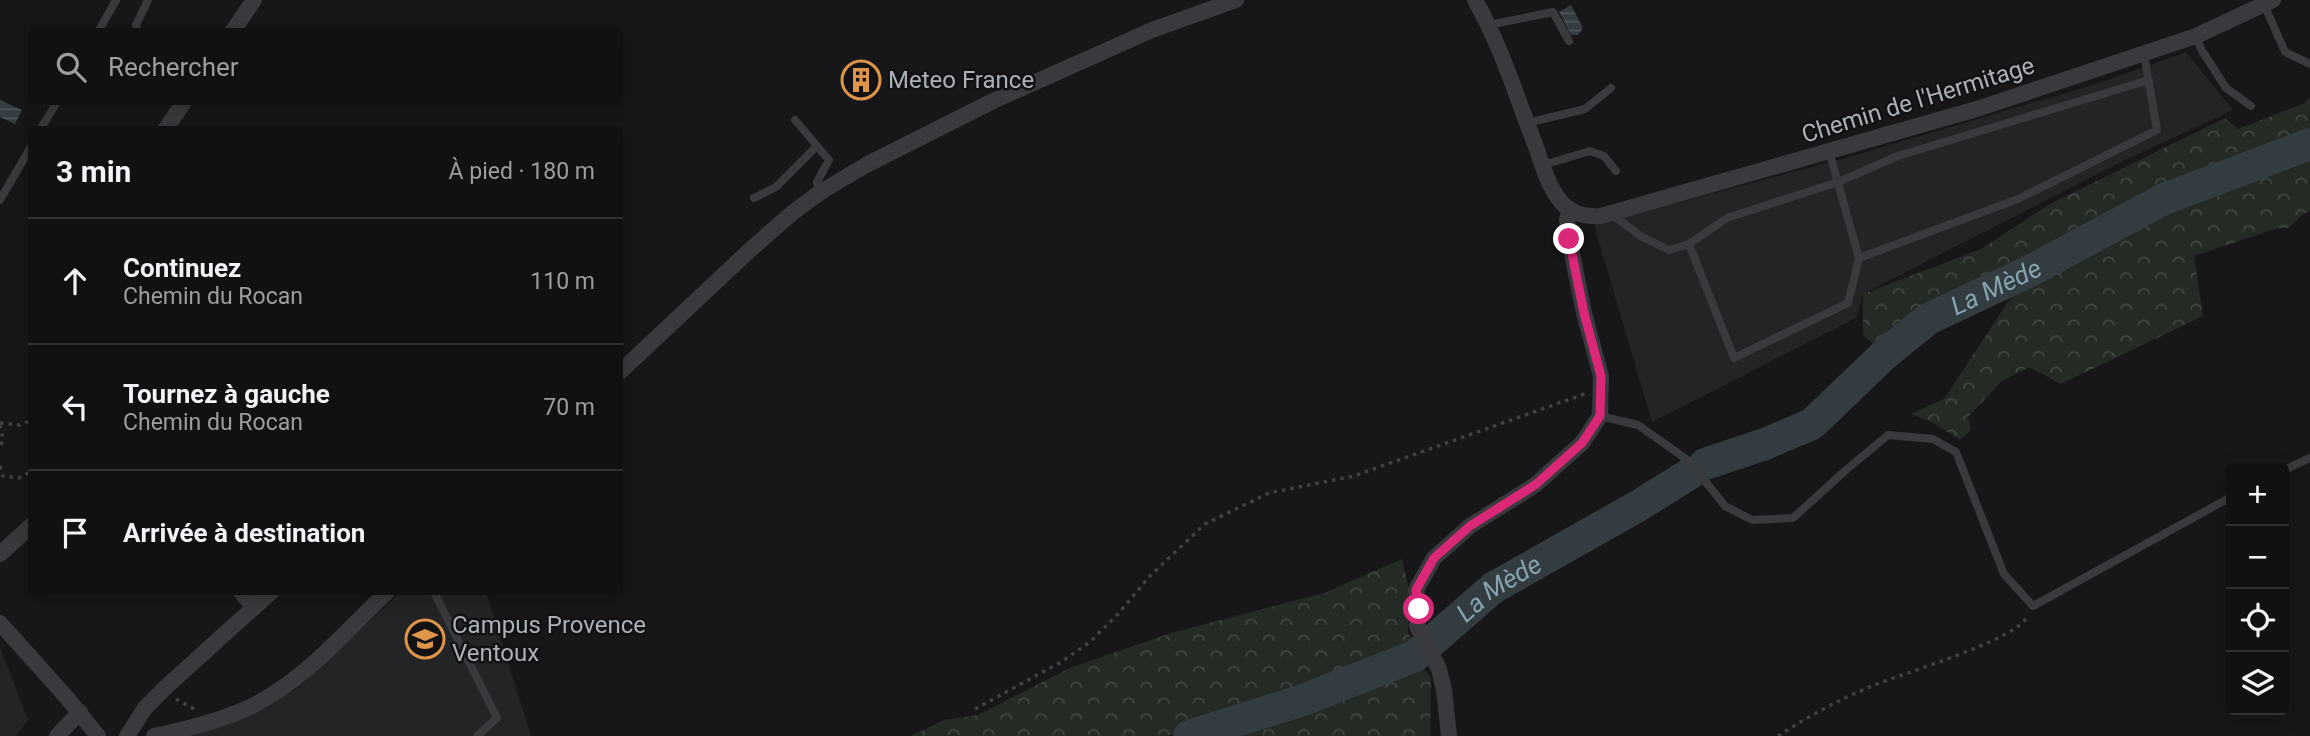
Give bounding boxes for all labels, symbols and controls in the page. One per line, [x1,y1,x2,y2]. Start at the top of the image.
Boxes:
search box [28,28,623,105]
icon: search [52,48,90,86]
street label: Chemin de l'Hermitage [1798,51,2038,149]
text: Rechercher [108,52,239,82]
building icon: Meteo France [840,59,882,101]
place label: Meteo France [888,66,1034,94]
text: 3 min [56,154,131,189]
text: À pied · 180 m [449,158,595,185]
route end [1553,223,1584,254]
text: Continuez [123,253,241,283]
water label: La Mède [1946,253,2047,321]
icon: ahead [56,262,94,300]
text: 110 m [530,268,595,295]
text: Chemin du Rocan [123,283,303,310]
text: Tournez à gauche [123,379,330,409]
icon: left [56,388,94,426]
text: 70 m [543,394,595,421]
text: Chemin du Rocan [123,409,303,436]
map controls [2226,463,2289,715]
button: + [2226,463,2289,526]
icon: arrive [56,514,94,552]
text: Arrivée à destination [123,518,365,548]
button: − [2226,526,2289,589]
water label: La Mède [1450,549,1547,628]
button: locate [2226,589,2289,652]
route start [1403,593,1434,624]
place label: Campus Provence Ventoux [452,611,646,667]
school or university icon: Campus Provence Ventoux [404,618,446,660]
button: layers [2226,652,2289,715]

